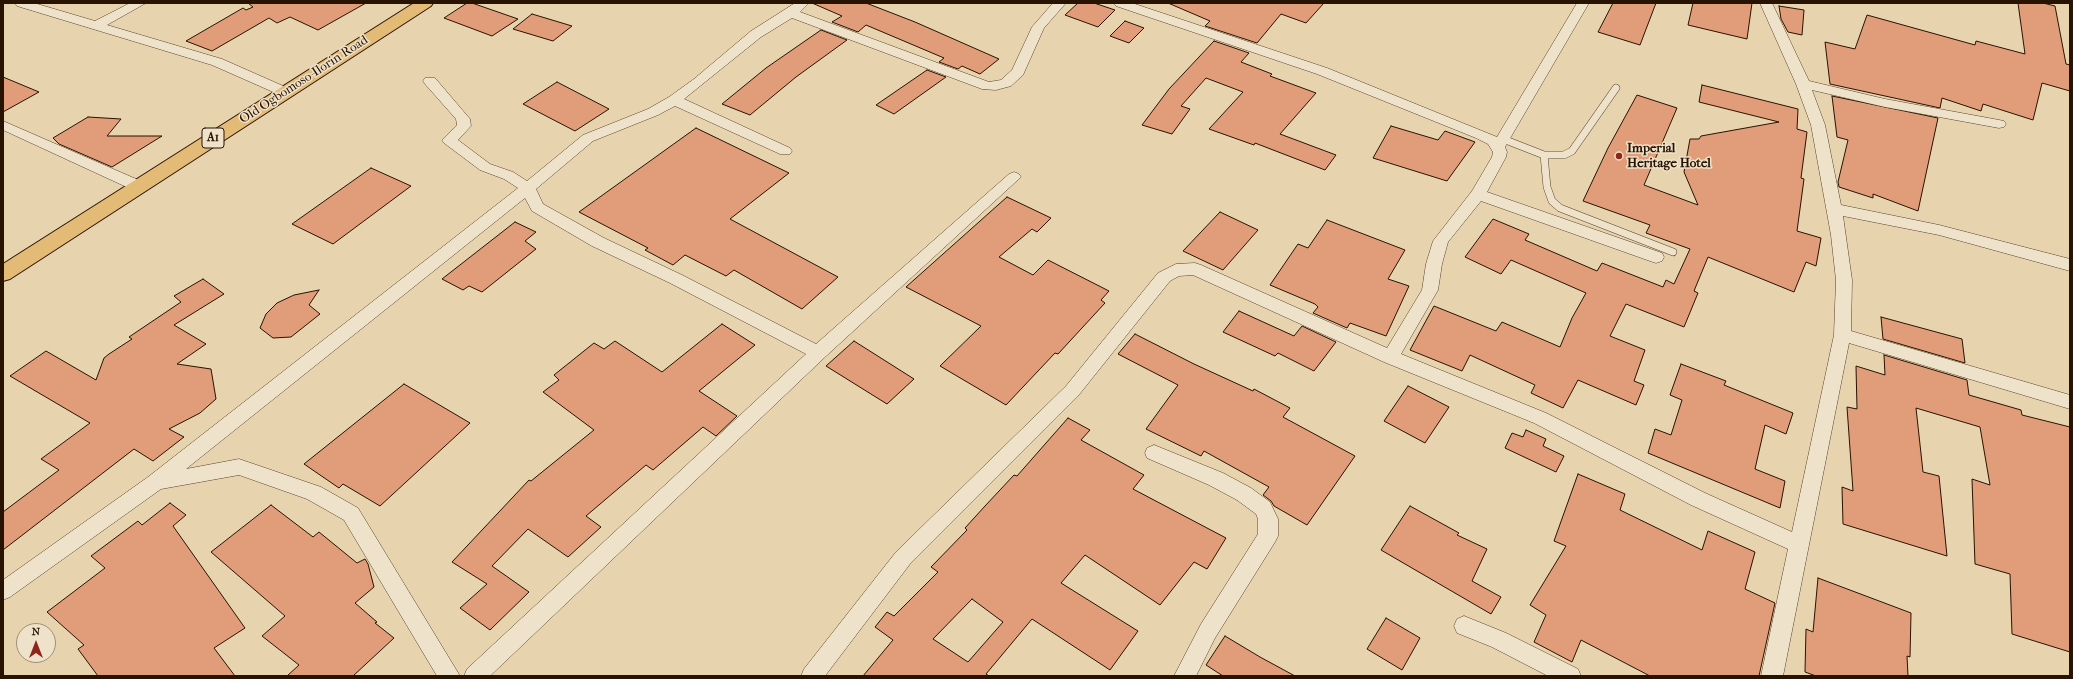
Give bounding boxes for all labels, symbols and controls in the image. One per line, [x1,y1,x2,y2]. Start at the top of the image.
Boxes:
street label: Old Ogbomoso-Ilorin Road [237,33,371,127]
road number: A1 [202,128,224,148]
place label: Imperial Heritage Hotel [1627,141,1711,172]
marker: Imperial Heritage Hotel [1614,151,1624,161]
north arrow [16,623,56,663]
text: N [32,625,40,638]

